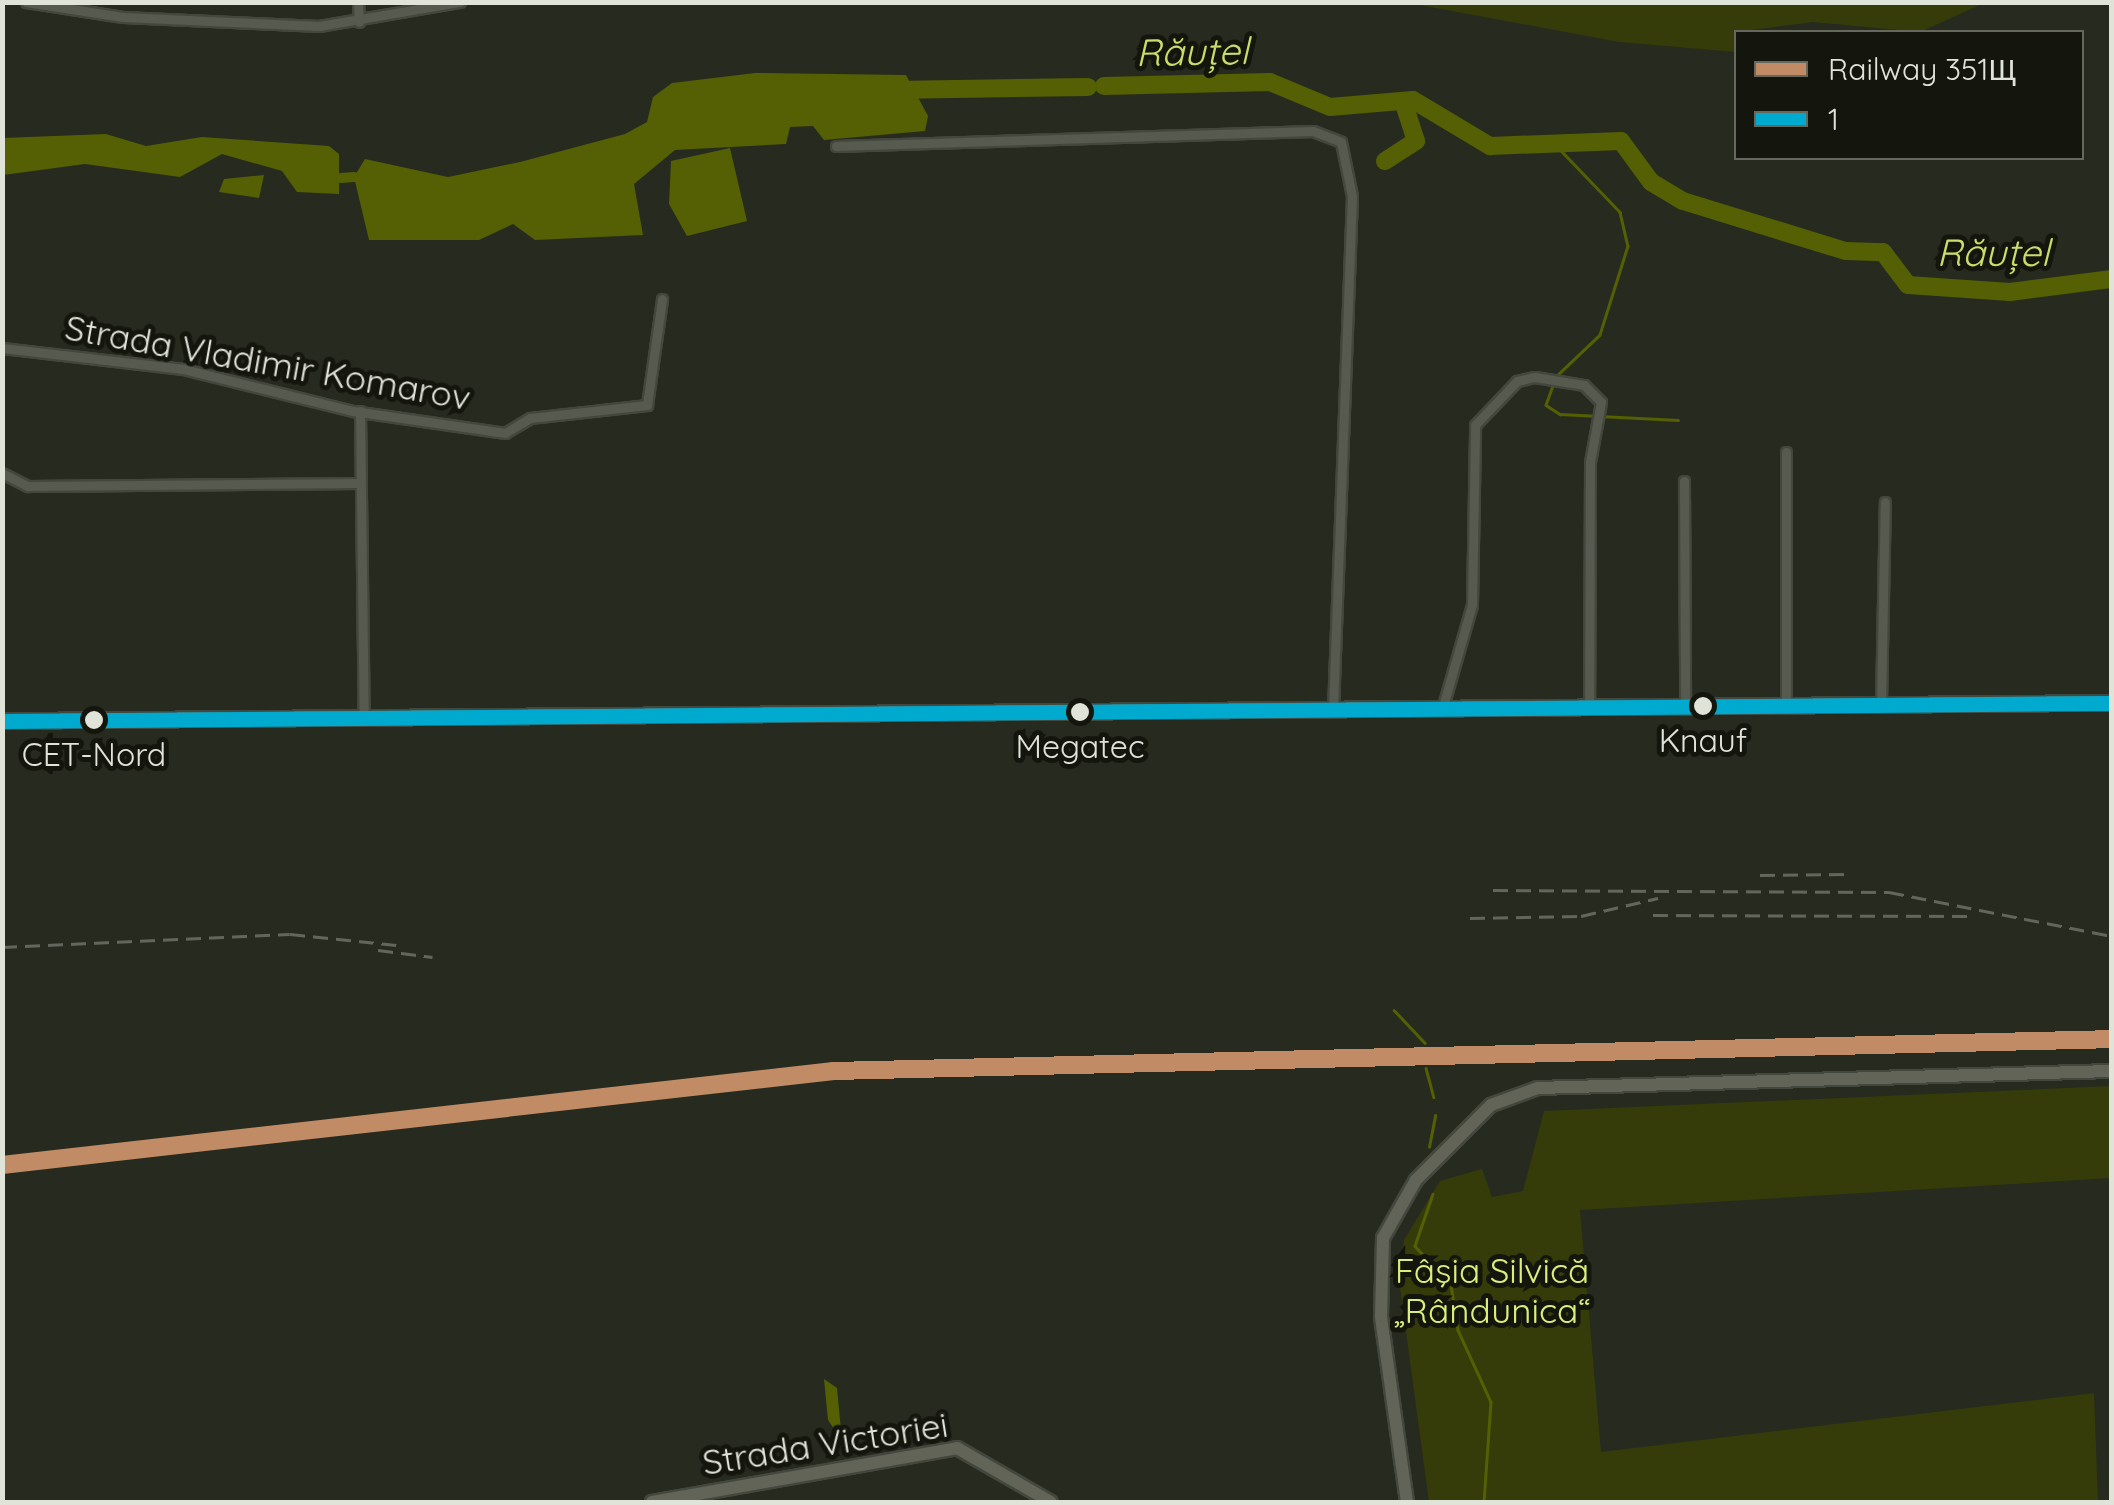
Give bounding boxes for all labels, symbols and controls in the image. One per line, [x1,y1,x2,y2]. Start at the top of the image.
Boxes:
water label: Răuțel [1135,28,1249,76]
legend [1734,30,2084,160]
text: Railway 351Щ [1828,50,2017,88]
text: 1 [1828,100,1839,138]
water label: Răuțel [1937,230,2049,276]
street label: Strada Vladimir Komarov [62,306,474,418]
marker: Knauf [1693,696,1713,716]
marker: Megatec [1070,702,1090,722]
marker: CET-Nord [84,710,104,730]
place label: Knauf [1659,721,1747,759]
place label: Megatec [1016,727,1144,765]
place label: CET-Nord [22,735,166,773]
park label: Fâşia Silvică „Rândunica“ [1393,1249,1591,1331]
street label: Strada Victoriei [699,1403,951,1483]

